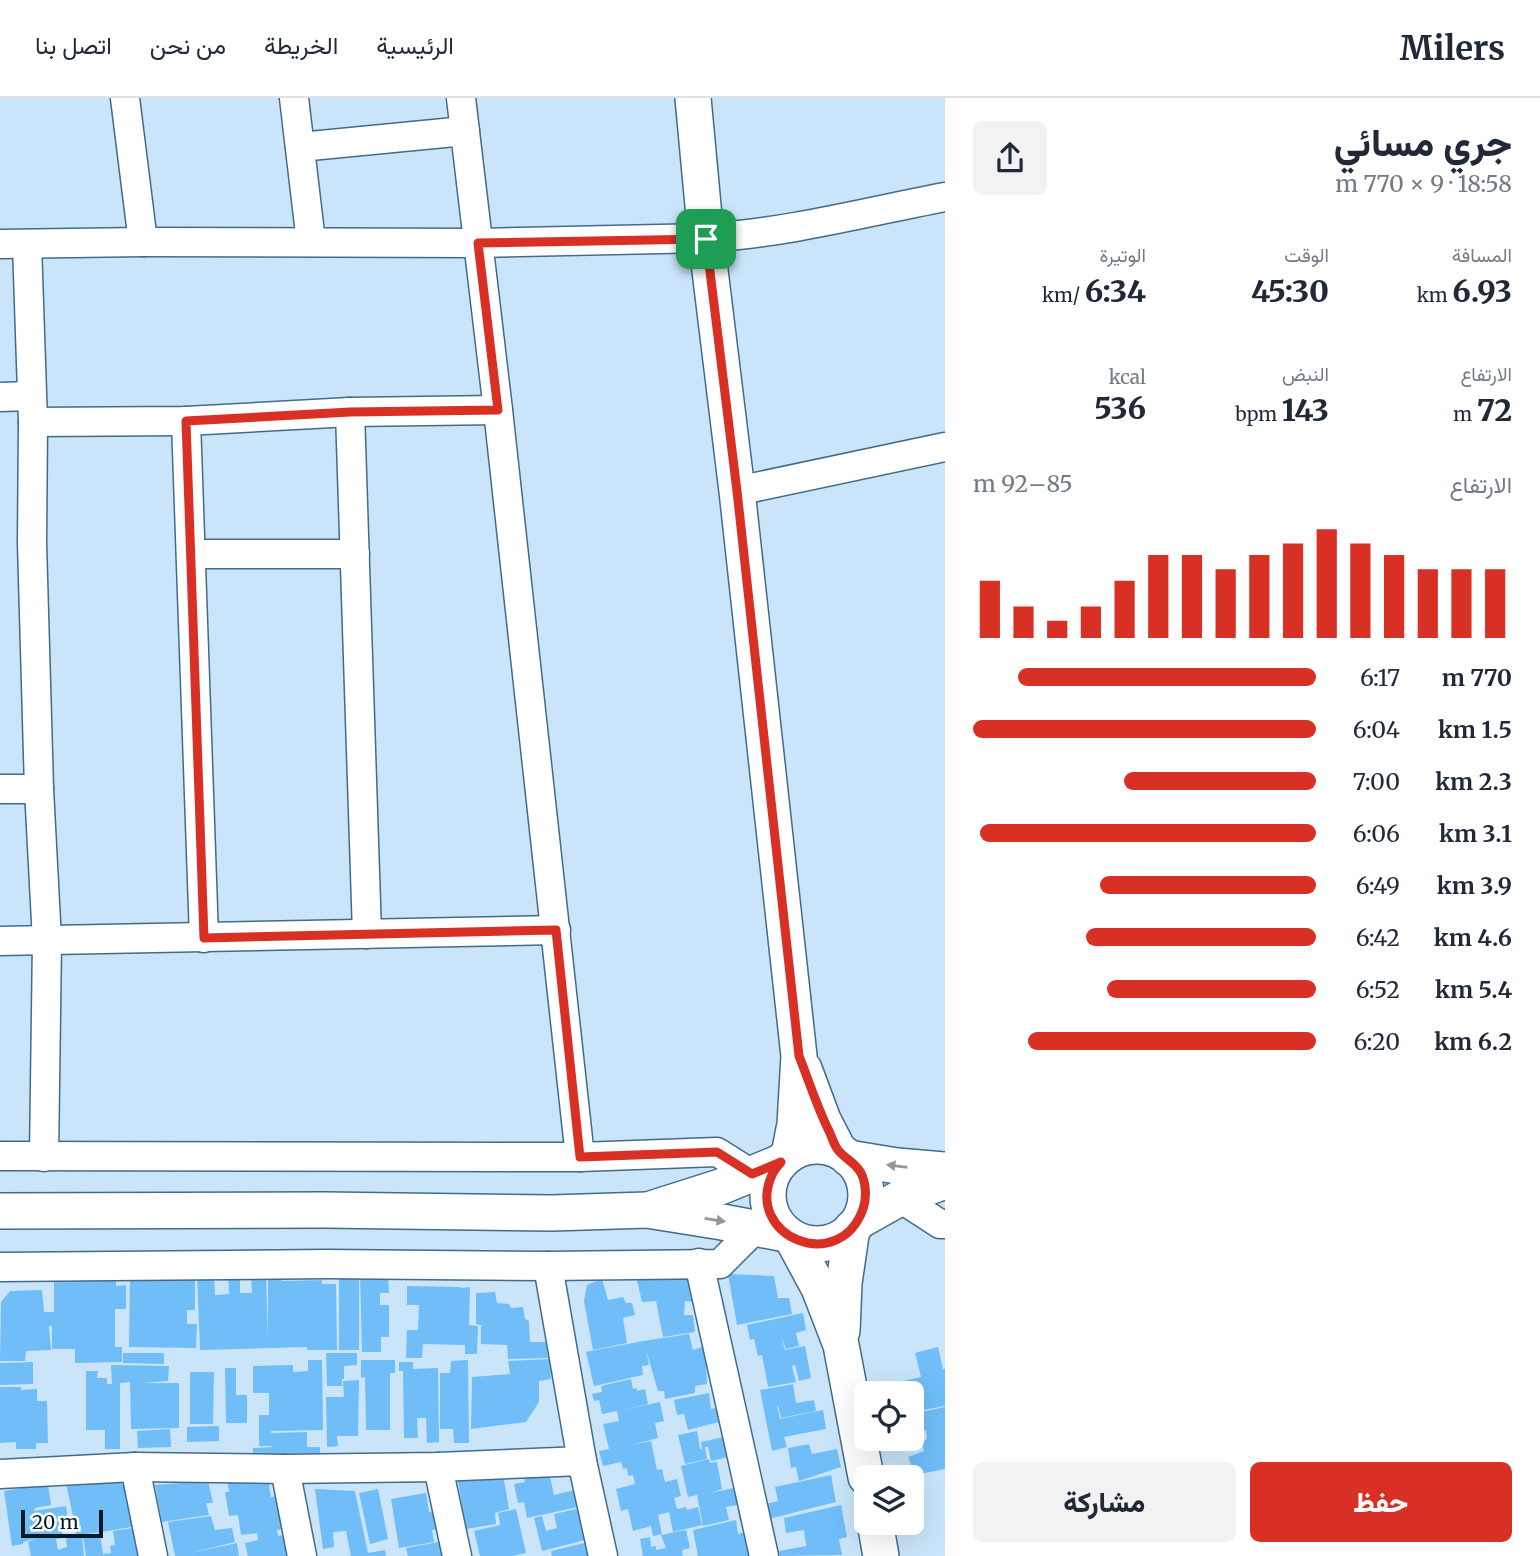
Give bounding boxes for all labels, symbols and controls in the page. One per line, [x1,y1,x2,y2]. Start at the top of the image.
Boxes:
text: Milers [1400,28,1505,69]
text: اتصل بنا [35,30,112,61]
text: من نحن [150,30,226,61]
text: الخريطة [264,30,338,61]
text: الرئيسية [376,30,454,61]
text: جري مسائي [1334,119,1512,166]
button: share [973,121,1047,195]
text: 18:58 · 9 × 770 m [1335,169,1512,198]
pin [676,209,736,269]
icon: arrive [687,220,725,258]
text: الوتيرة [1100,243,1146,267]
text: الوقت [1284,243,1329,267]
text: المسافة [1452,243,1512,267]
text: 6:34 [1085,272,1146,310]
text: 45:30 [1251,272,1329,310]
text: 6.93 [1452,272,1512,310]
text: /km [1042,283,1085,307]
text: km [1417,283,1452,307]
text: النبض [1282,362,1329,386]
text: الارتفاع [1460,362,1512,386]
text: kcal [1109,365,1146,389]
text: 536 [1094,389,1146,427]
text: 143 [1282,391,1329,429]
text: 72 [1477,391,1512,429]
text: bpm [1235,402,1282,426]
text: m [1453,402,1477,426]
text: 85–92 m [973,469,1073,498]
text: الارتفاع [1450,470,1512,499]
text: 6:17 [1360,663,1400,692]
text: 770 m [1442,663,1512,692]
text: 6:04 [1353,715,1400,744]
text: 1.5 km [1438,715,1512,744]
text: 7:00 [1353,767,1400,796]
text: 2.3 km [1435,767,1512,796]
text: 6:06 [1353,819,1400,848]
text: 3.1 km [1439,819,1512,848]
text: 6:49 [1356,871,1400,900]
text: 3.9 km [1437,871,1512,900]
text: 6:42 [1356,923,1400,952]
text: 4.6 km [1434,923,1512,952]
text: 6:52 [1356,975,1400,1004]
text: 5.4 km [1435,975,1512,1004]
text: 6:20 [1354,1027,1400,1056]
text: 6.2 km [1434,1027,1512,1056]
one-way arrow [885,1160,907,1171]
one-way arrow [704,1215,726,1226]
map controls [854,1381,924,1535]
button: locate [854,1381,924,1451]
button: مشاركة [973,1462,1236,1542]
button: حفظ [1250,1462,1512,1542]
button: layers [854,1465,924,1535]
scale bar [21,1507,103,1539]
text: 20 m [32,1510,79,1534]

